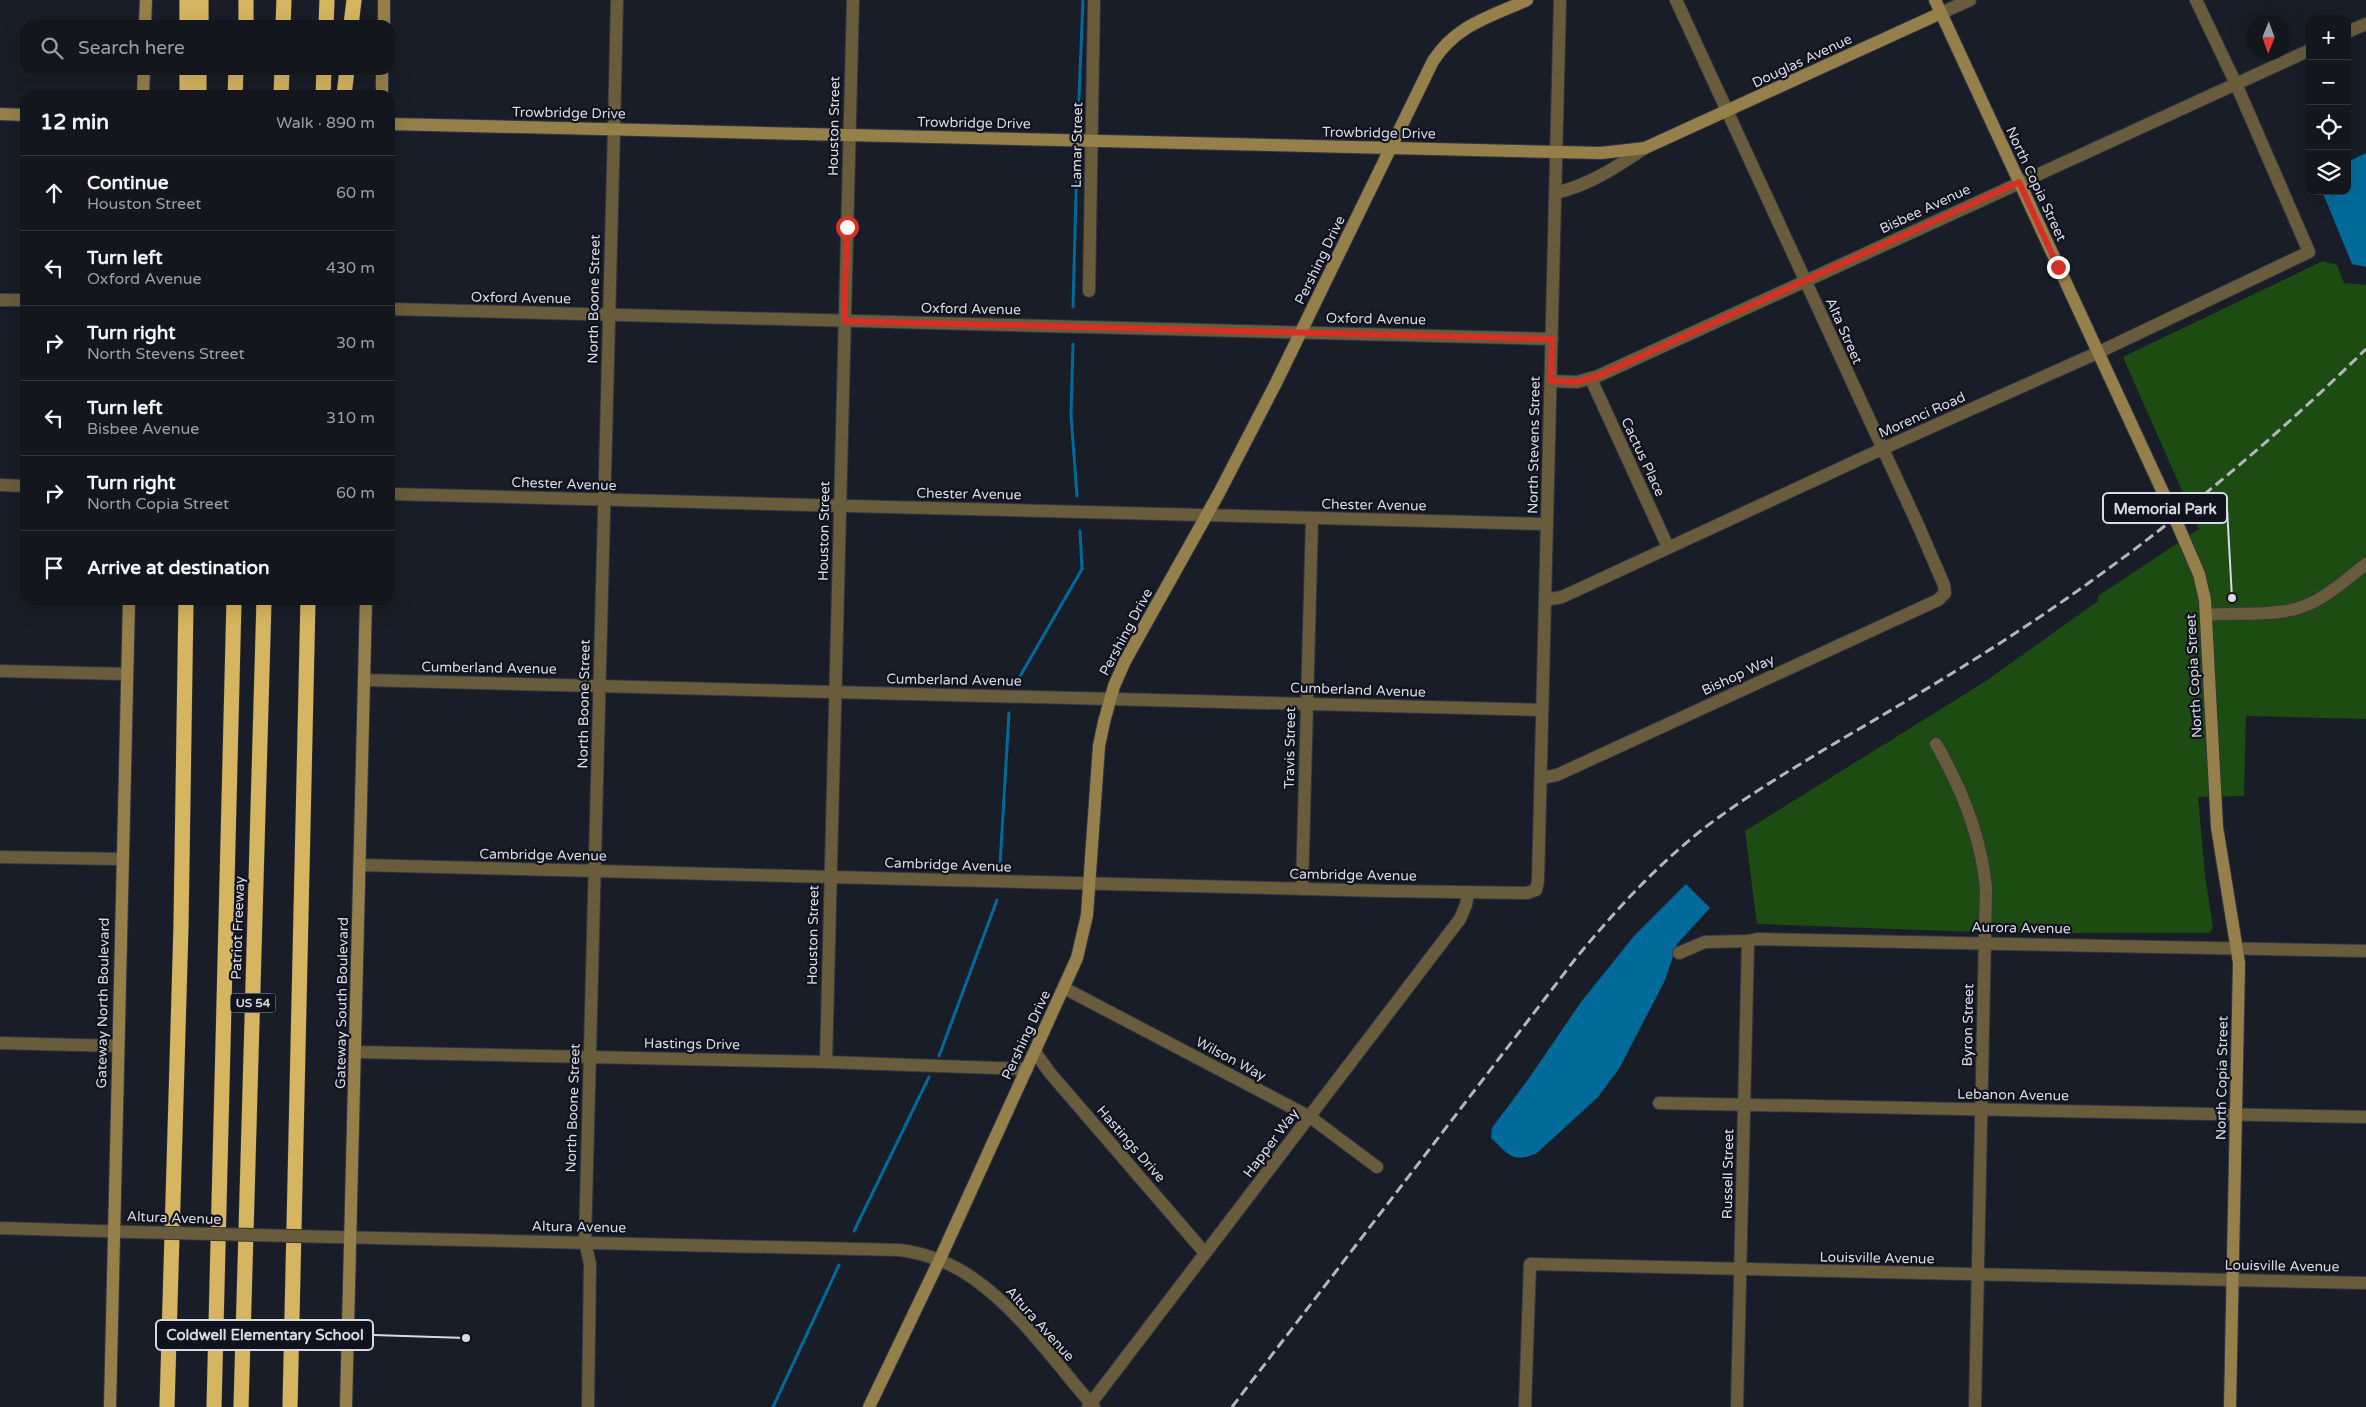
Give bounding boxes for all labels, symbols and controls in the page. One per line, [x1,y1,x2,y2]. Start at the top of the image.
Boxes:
north arrow [2246,15,2291,60]
map controls [2306,15,2351,195]
button: + [2306,15,2351,60]
search box [20,20,395,75]
street label: Douglas Avenue [1749,30,1855,92]
icon: search [38,34,66,62]
text: Search here [78,37,185,59]
button: − [2306,60,2351,105]
street label: Houston Street [825,75,843,176]
street label: Lamar Street [1068,101,1086,188]
street label: Trowbridge Drive [512,104,626,122]
button: locate [2306,105,2351,150]
text: 12 min [40,110,109,135]
text: Walk · 890 m [276,113,375,133]
street label: Trowbridge Drive [917,114,1031,132]
street label: Trowbridge Drive [1322,124,1436,142]
street label: North Copia Street [2002,124,2070,245]
button: layers [2306,150,2351,195]
text: Continue [87,172,169,194]
icon: ahead [40,179,68,207]
street label: Bisbee Avenue [1877,181,1973,237]
text: 60 m [336,183,375,203]
text: Houston Street [87,194,201,214]
street label: Pershing Drive [1291,213,1349,307]
route start [836,216,859,239]
street label: North Boone Street [584,234,604,364]
text: Turn left [87,247,163,269]
icon: left [40,254,68,282]
route end [2047,256,2070,279]
text: 430 m [326,258,375,278]
text: Oxford Avenue [87,269,202,289]
street label: Oxford Avenue [471,289,571,307]
street label: Alta Street [1822,295,1866,367]
street label: Oxford Avenue [921,300,1021,318]
street label: Oxford Avenue [1326,310,1426,328]
text: Turn right [87,322,175,344]
icon: right [40,329,68,357]
text: 30 m [336,333,375,353]
text: North Stevens Street [87,344,245,364]
street label: North Stevens Street [1524,375,1544,514]
street label: Morenci Road [1876,388,1968,442]
text: Turn left [87,397,163,419]
icon: left [40,404,68,432]
text: 310 m [326,408,375,428]
street label: Cactus Place [1617,415,1669,499]
text: Bisbee Avenue [87,419,199,439]
text: Turn right [87,472,175,494]
street label: Chester Avenue [511,474,617,494]
icon: right [40,479,68,507]
street label: Houston Street [815,480,833,581]
text: 60 m [336,483,375,503]
street label: Chester Avenue [916,485,1022,503]
callout: Memorial Park [2103,493,2227,523]
text: North Copia Street [87,494,229,514]
street label: Chester Avenue [1321,496,1427,514]
text: Memorial Park [2113,500,2217,518]
icon: arrive [40,554,68,582]
text: Arrive at destination [87,557,270,579]
street label: Pershing Drive [1096,585,1156,679]
street label: North Copia Street [2182,613,2206,739]
street label: North Boone Street [574,639,594,769]
street label: Bishop Way [1699,651,1777,699]
street label: Cumberland Avenue [421,658,557,678]
street label: Cumberland Avenue [886,670,1022,690]
street label: Cumberland Avenue [1290,679,1426,701]
street label: Travis Street [1281,706,1299,789]
street label: Cambridge Avenue [479,845,607,865]
street label: Cambridge Avenue [884,854,1012,876]
street label: Cambridge Avenue [1289,865,1417,885]
street label: Patriot Freeway [228,875,248,980]
street label: Houston Street [804,884,822,985]
street label: Gateway North Boulevard [93,917,113,1089]
street label: Gateway South Boulevard [332,917,352,1089]
street label: Aurora Avenue [1971,919,2071,937]
street label: Byron Street [1959,983,1977,1067]
street label: Pershing Drive [998,988,1054,1082]
road number: US 54 [230,994,276,1012]
street label: North Copia Street [2212,1015,2232,1140]
street label: Wilson Way [1193,1033,1270,1085]
street label: Hastings Drive [644,1035,740,1053]
street label: North Boone Street [562,1043,584,1173]
street label: Lebanon Avenue [1957,1086,2069,1104]
street label: Hastings Drive [1093,1102,1169,1186]
street label: Happer Way [1240,1105,1303,1181]
street label: Russell Street [1719,1128,1737,1219]
street label: Altura Avenue [126,1208,222,1228]
street label: Altura Avenue [532,1218,627,1236]
street label: Louisville Avenue [1819,1248,1935,1268]
street label: Louisville Avenue [2224,1256,2340,1276]
street label: Altura Avenue [1002,1283,1078,1365]
callout: Coldwell Elementary School [156,1320,373,1350]
text: Coldwell Elementary School [166,1326,364,1345]

